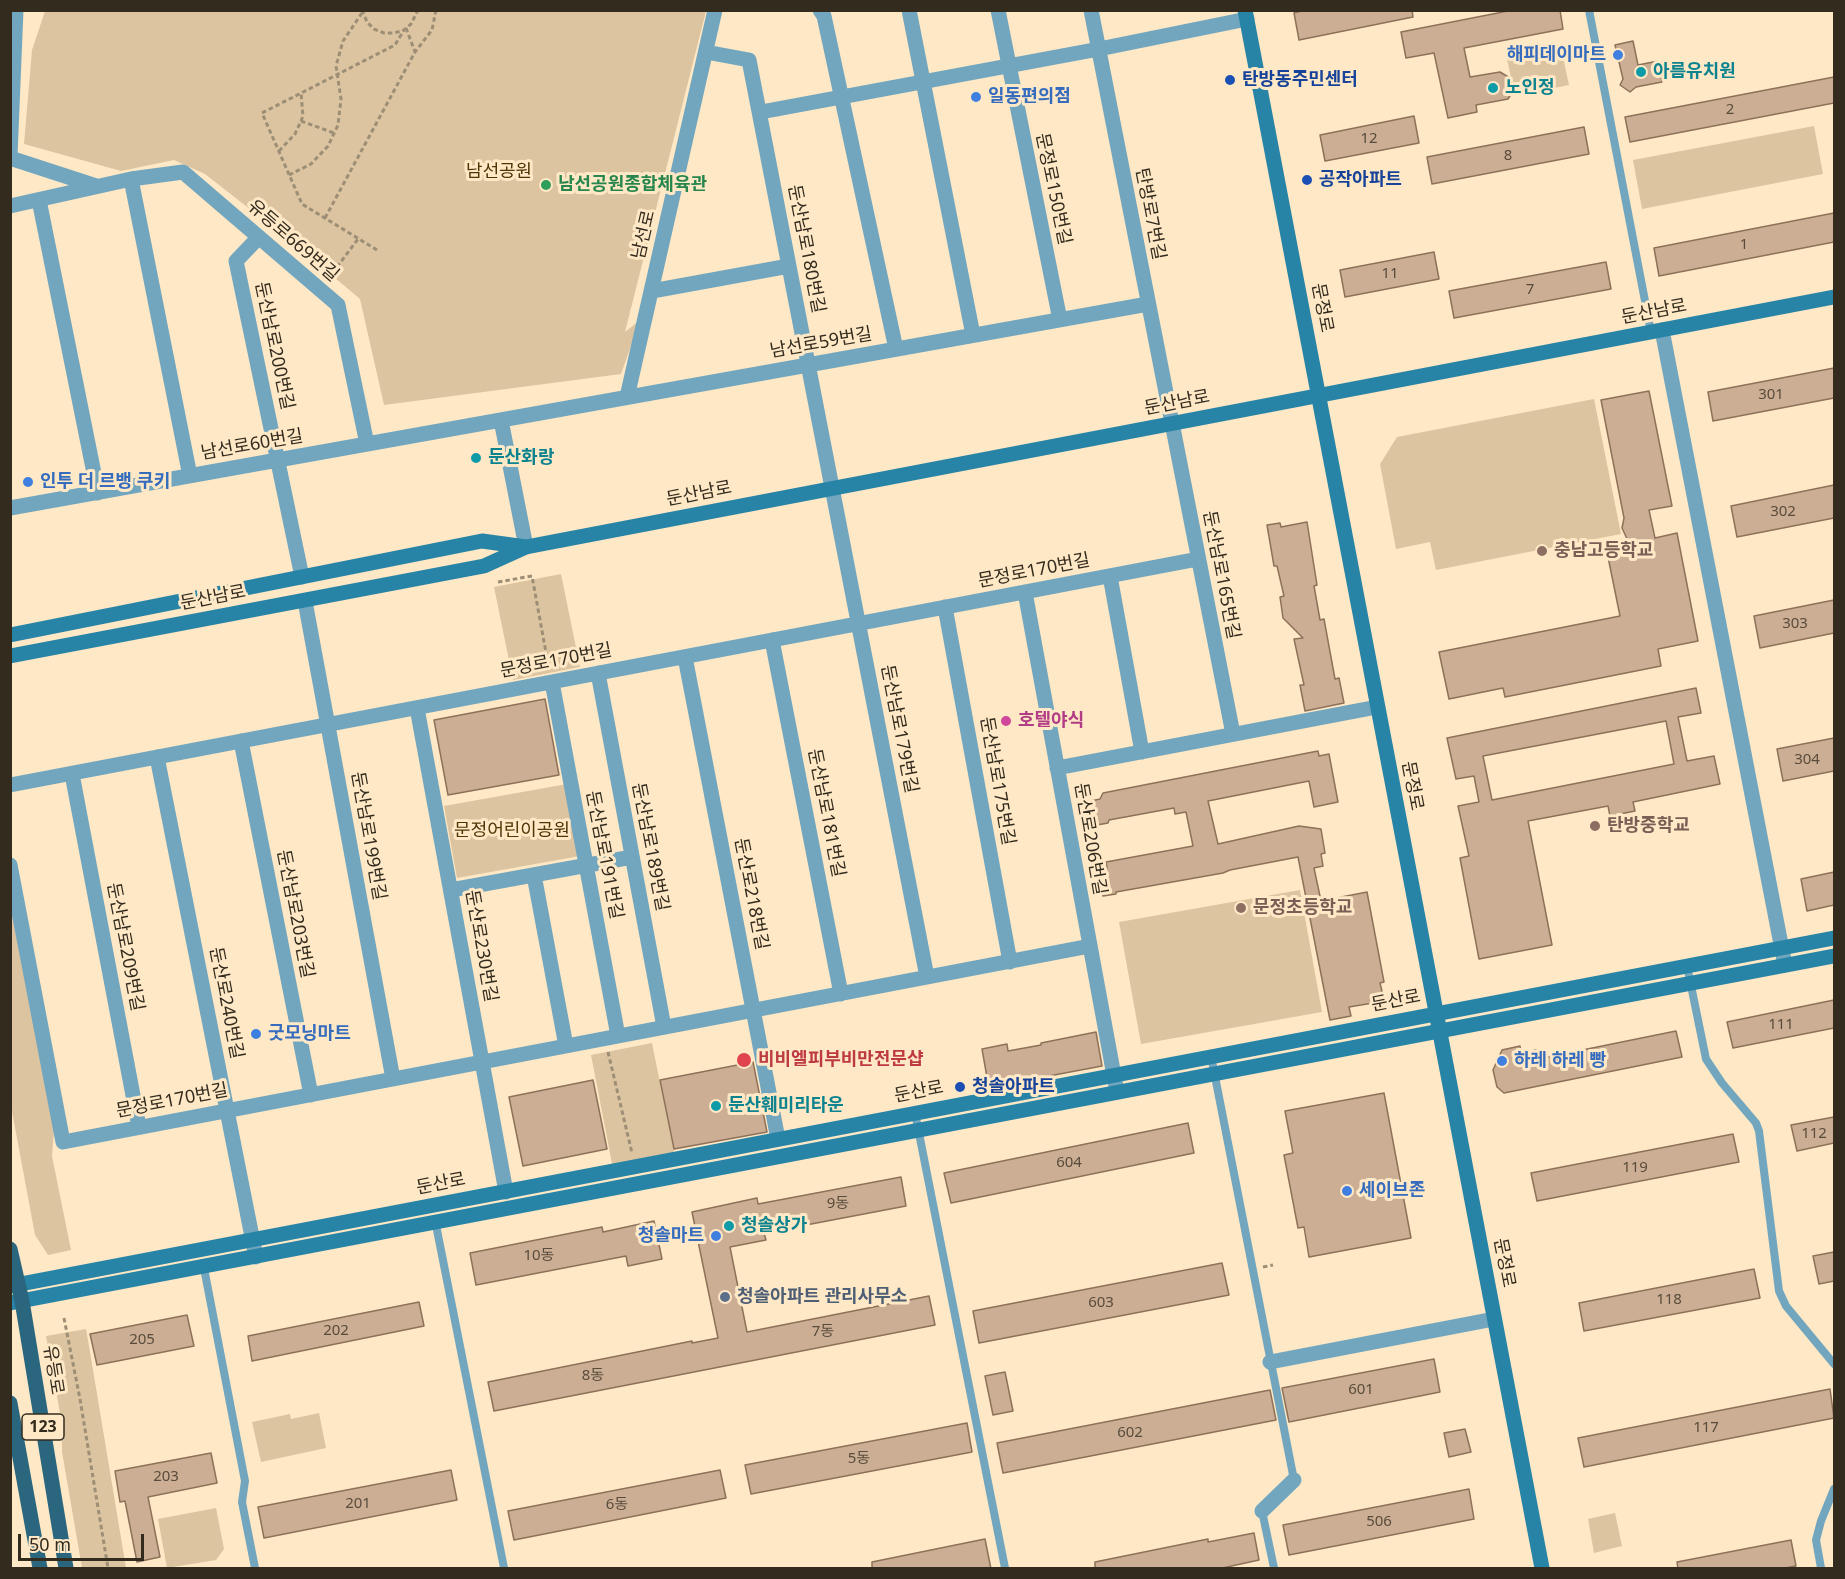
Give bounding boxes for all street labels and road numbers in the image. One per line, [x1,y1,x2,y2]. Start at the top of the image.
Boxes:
street label: 문정로150번길 [1031,131,1075,247]
street label: 탄방로7번길 [1131,166,1169,262]
street label: 둔산남로180번길 [783,183,829,315]
street label: 유등로669번길 [243,196,343,286]
street label: 남선로 [628,208,660,262]
street label: 둔산남로200번길 [250,280,298,412]
street label: 문정로 [1307,282,1337,334]
street label: 둔산남로 [1619,295,1689,329]
street label: 남선로59번길 [768,323,874,363]
street label: 둔산남로 [1142,386,1212,420]
street label: 남선로60번길 [199,425,305,465]
street label: 둔산남로 [664,477,734,511]
street label: 둔산남로165번길 [1198,509,1244,641]
street label: 문정로170번길 [976,550,1092,592]
street label: 둔산남로 [178,581,248,615]
street label: 문정로170번길 [498,640,614,682]
street label: 둔산남로179번길 [876,663,922,795]
street label: 둔산남로175번길 [975,715,1019,847]
street label: 둔산남로181번길 [803,747,849,879]
street label: 문정로 [1397,760,1427,812]
street label: 둔산남로199번길 [346,770,390,902]
street label: 둔산남로189번길 [627,781,673,913]
street label: 둔산로206번길 [1069,781,1111,897]
street label: 둔산남로191번길 [581,789,627,921]
street label: 둔산로218번길 [730,836,772,952]
street label: 둔산남로203번길 [272,848,318,980]
street label: 둔산남로209번길 [102,881,148,1013]
street label: 둔산로230번길 [460,888,502,1004]
street label: 둔산로240번길 [205,945,247,1061]
street label: 둔산로 [1370,986,1422,1016]
street label: 둔산로 [893,1077,945,1107]
street label: 문정로170번길 [114,1080,230,1122]
street label: 둔산로 [415,1169,467,1199]
street label: 문정로 [1489,1237,1519,1289]
street label: 유등로 [38,1344,68,1396]
road number: 123 [22,1414,64,1440]

